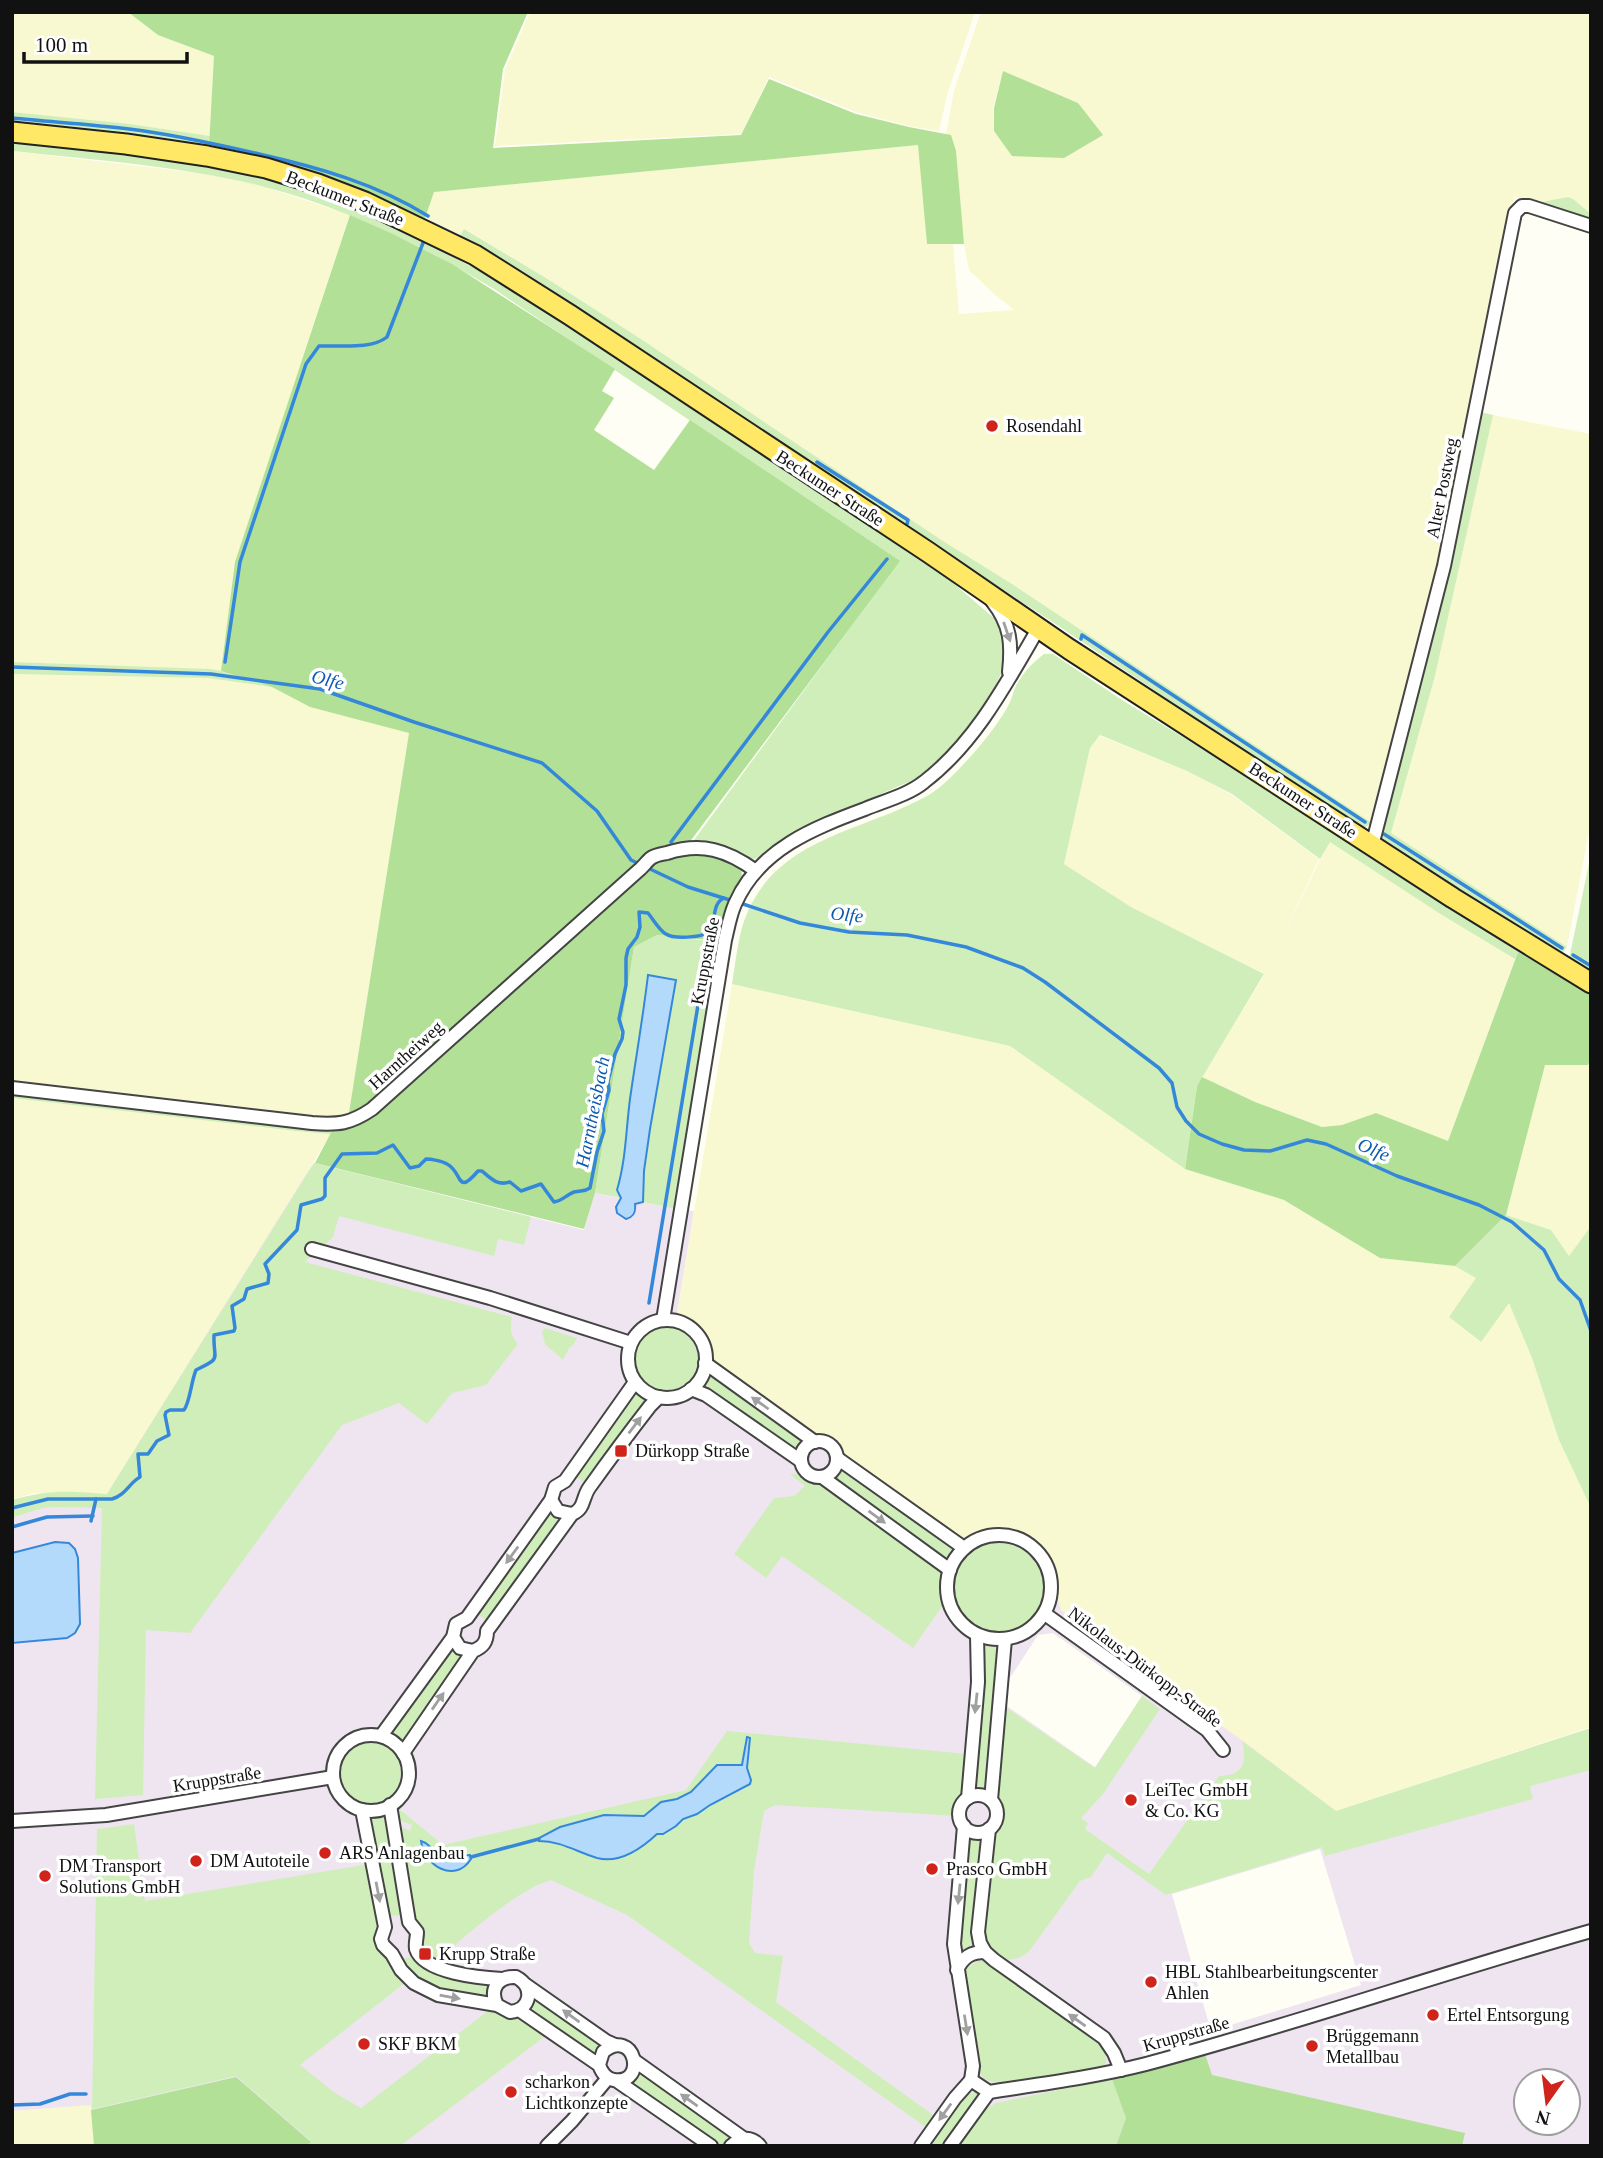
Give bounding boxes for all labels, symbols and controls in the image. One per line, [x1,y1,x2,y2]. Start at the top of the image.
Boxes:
scale bar [24,21,187,65]
text: 100 m [35,33,88,57]
street label: Beckumer Straße [283,166,407,230]
place label: Rosendahl [1006,416,1082,436]
marker: Rosendahl [984,418,1000,434]
street label: Alter Postweg [1422,436,1462,540]
street label: Beckumer Straße [772,446,888,530]
one-way arrow [1002,622,1013,643]
water label: Olfe [309,665,346,694]
street label: Beckumer Straße [1245,758,1361,842]
water label: Olfe [830,902,864,927]
street label: Kruppstraße [687,915,723,1007]
street label: Harntheiweg [365,1016,447,1094]
water label: Harntheisbach [571,1055,614,1171]
water label: Olfe [1355,1133,1393,1166]
one-way arrow [751,1396,769,1410]
one-way arrow [628,1416,642,1434]
place label: Dürkopp Straße [635,1441,749,1461]
marker: Dürkopp Straße [613,1443,629,1459]
one-way arrow [868,1510,887,1524]
one-way arrow [505,1546,519,1564]
street label: Nikolaus-Dürkopp-Straße [1064,1603,1226,1731]
one-way arrow [431,1692,445,1710]
one-way arrow [970,1692,981,1714]
street label: Kruppstraße [171,1762,263,1796]
place label: LeiTec GmbH & Co. KG [1145,1780,1248,1821]
marker: LeiTec GmbH & Co. KG [1123,1792,1139,1808]
place label: ARS Anlagenbau [339,1843,465,1863]
marker: ARS Anlagenbau [317,1845,333,1861]
place label: DM Autoteile [210,1851,310,1871]
marker: DM Autoteile [188,1853,204,1869]
place label: DM Transport Solutions GmbH [59,1856,181,1897]
place label: Prasco GmbH [946,1859,1048,1879]
marker: Prasco GmbH [924,1861,940,1877]
marker: DM Transport Solutions GmbH [37,1868,53,1884]
one-way arrow [373,1881,384,1903]
one-way arrow [953,1883,964,1905]
place label: Krupp Straße [439,1944,535,1964]
marker: Krupp Straße [417,1946,433,1962]
place label: HBL Stahlbearbeitungscenter Ahlen [1165,1962,1378,2003]
marker: HBL Stahlbearbeitungscenter Ahlen [1143,1974,1159,1990]
one-way arrow [439,1992,461,2003]
place label: Ertel Entsorgung [1447,2005,1569,2025]
marker: Ertel Entsorgung [1425,2007,1441,2023]
one-way arrow [562,2009,580,2023]
street label: Kruppstraße [1140,2012,1232,2056]
one-way arrow [1068,2013,1086,2027]
one-way arrow [961,2014,972,2036]
place label: Brüggemann Metallbau [1326,2026,1419,2067]
place label: SKF BKM [378,2034,457,2054]
marker: SKF BKM [356,2036,372,2052]
marker: Brüggemann Metallbau [1304,2038,1320,2054]
north arrow [1512,2067,1582,2137]
place label: scharkon Lichtkonzepte [525,2072,628,2113]
marker: scharkon Lichtkonzepte [503,2084,519,2100]
one-way arrow [680,2093,698,2107]
one-way arrow [938,2103,952,2121]
text: N [1534,2106,1552,2130]

